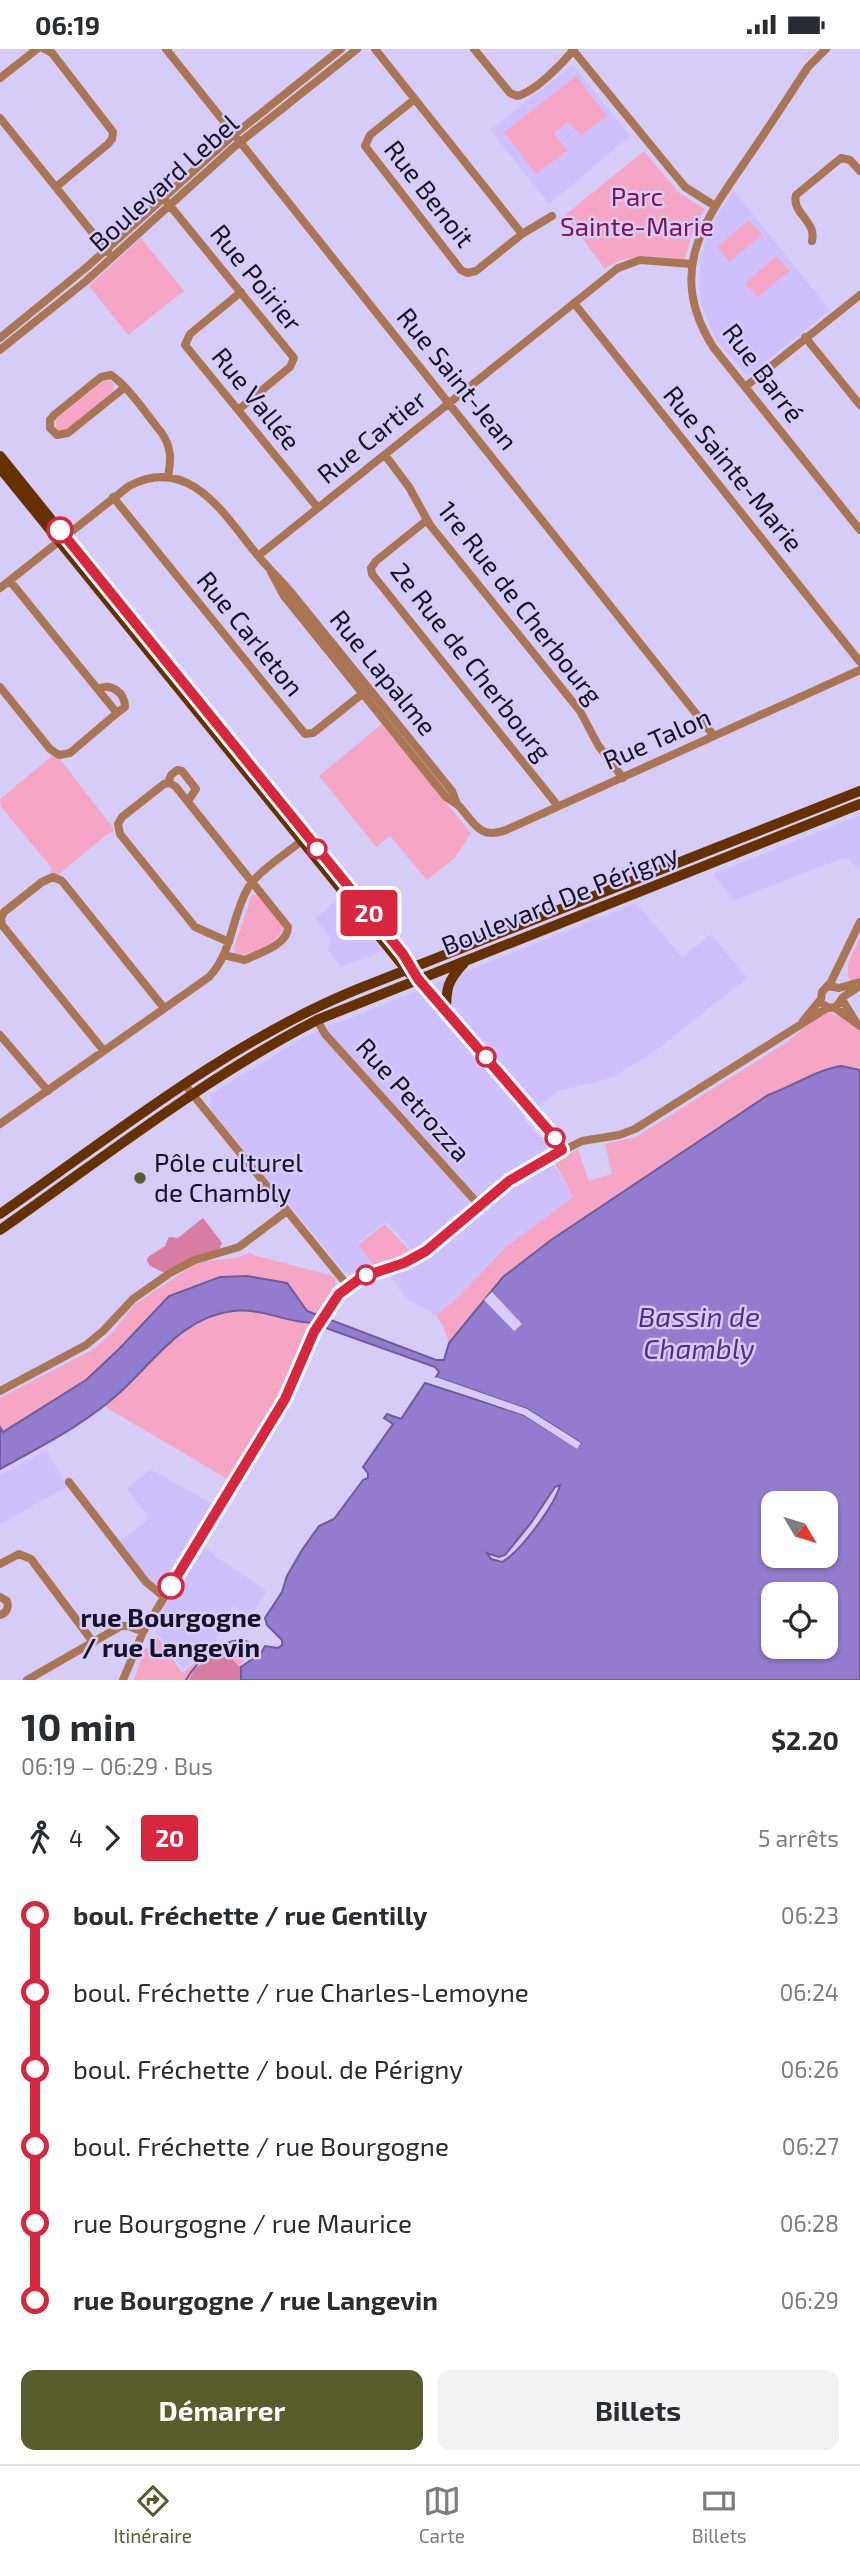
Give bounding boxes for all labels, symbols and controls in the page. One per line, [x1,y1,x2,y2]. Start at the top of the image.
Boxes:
text: 06:19 [35,9,100,40]
street label: Boulevard Lebel [82,107,244,257]
street label: Rue Benoit [379,134,482,253]
park label: Parc Sainte-Marie [560,180,714,241]
street label: Rue Poirier [205,217,310,337]
street label: Rue Saint-Jean [391,301,525,455]
street label: Rue Barré [717,317,811,428]
street label: Rue Vallée [206,341,308,456]
street label: Rue Sainte-Marie [658,379,811,557]
street label: Rue Cartier [310,383,432,489]
street label: 1re Rue de Cherbourg [432,494,610,710]
unlabelled marker [47,517,73,543]
street label: 2e Rue de Cherbourg [385,556,559,766]
street label: Rue Carleton [191,564,311,702]
street label: Rue Lapalme [324,603,444,741]
street label: Rue Talon [598,700,715,775]
street label: Boulevard De Périgny [437,837,683,960]
unlabelled marker [307,839,327,859]
line badge: 20 [338,890,400,936]
text: 20 [354,898,384,927]
street label: Rue Petrozza [351,1031,478,1167]
unlabelled marker [476,1047,496,1067]
unlabelled marker [545,1128,565,1148]
place label: Pôle culturel de Chambly [154,1146,303,1207]
marker: Pôle culturel de Chambly [132,1170,148,1186]
unlabelled marker [356,1265,376,1285]
water label: Bassin de Chambly [638,1299,760,1365]
north arrow [761,1491,838,1568]
map controls [761,1491,838,1659]
marker: rue Bourgogne / rue Langevin [158,1573,184,1599]
button: locate [761,1582,838,1659]
place label: rue Bourgogne / rue Langevin [81,1601,261,1662]
text: 10 min [21,1703,136,1749]
text: $2.20 [771,1724,839,1755]
text: 06:19 – 06:29 · Bus [21,1752,213,1780]
icon: walk [21,1819,59,1857]
icon: forward [93,1819,131,1857]
text: 20 [155,1823,184,1852]
text: 4 [69,1824,83,1852]
text: 5 arrêts [758,1824,839,1852]
text: boul. Fréchette / rue Gentilly [73,1899,427,1930]
text: 06:23 [781,1901,839,1929]
text: boul. Fréchette / rue Charles-Lemoyne [73,1976,529,2007]
text: 06:24 [779,1978,839,2006]
text: boul. Fréchette / boul. de Périgny [73,2053,463,2084]
text: 06:26 [780,2055,839,2083]
text: boul. Fréchette / rue Bourgogne [73,2130,449,2161]
text: 06:27 [782,2132,839,2160]
text: rue Bourgogne / rue Maurice [73,2207,412,2238]
text: 06:28 [780,2209,839,2237]
text: rue Bourgogne / rue Langevin [73,2284,438,2315]
text: 06:29 [780,2286,839,2314]
button: Démarrer [21,2370,423,2450]
button: Billets [437,2370,839,2450]
tab: Itinéraire [113,2482,192,2547]
tab: Carte [419,2482,465,2547]
tab: Billets [692,2482,747,2547]

